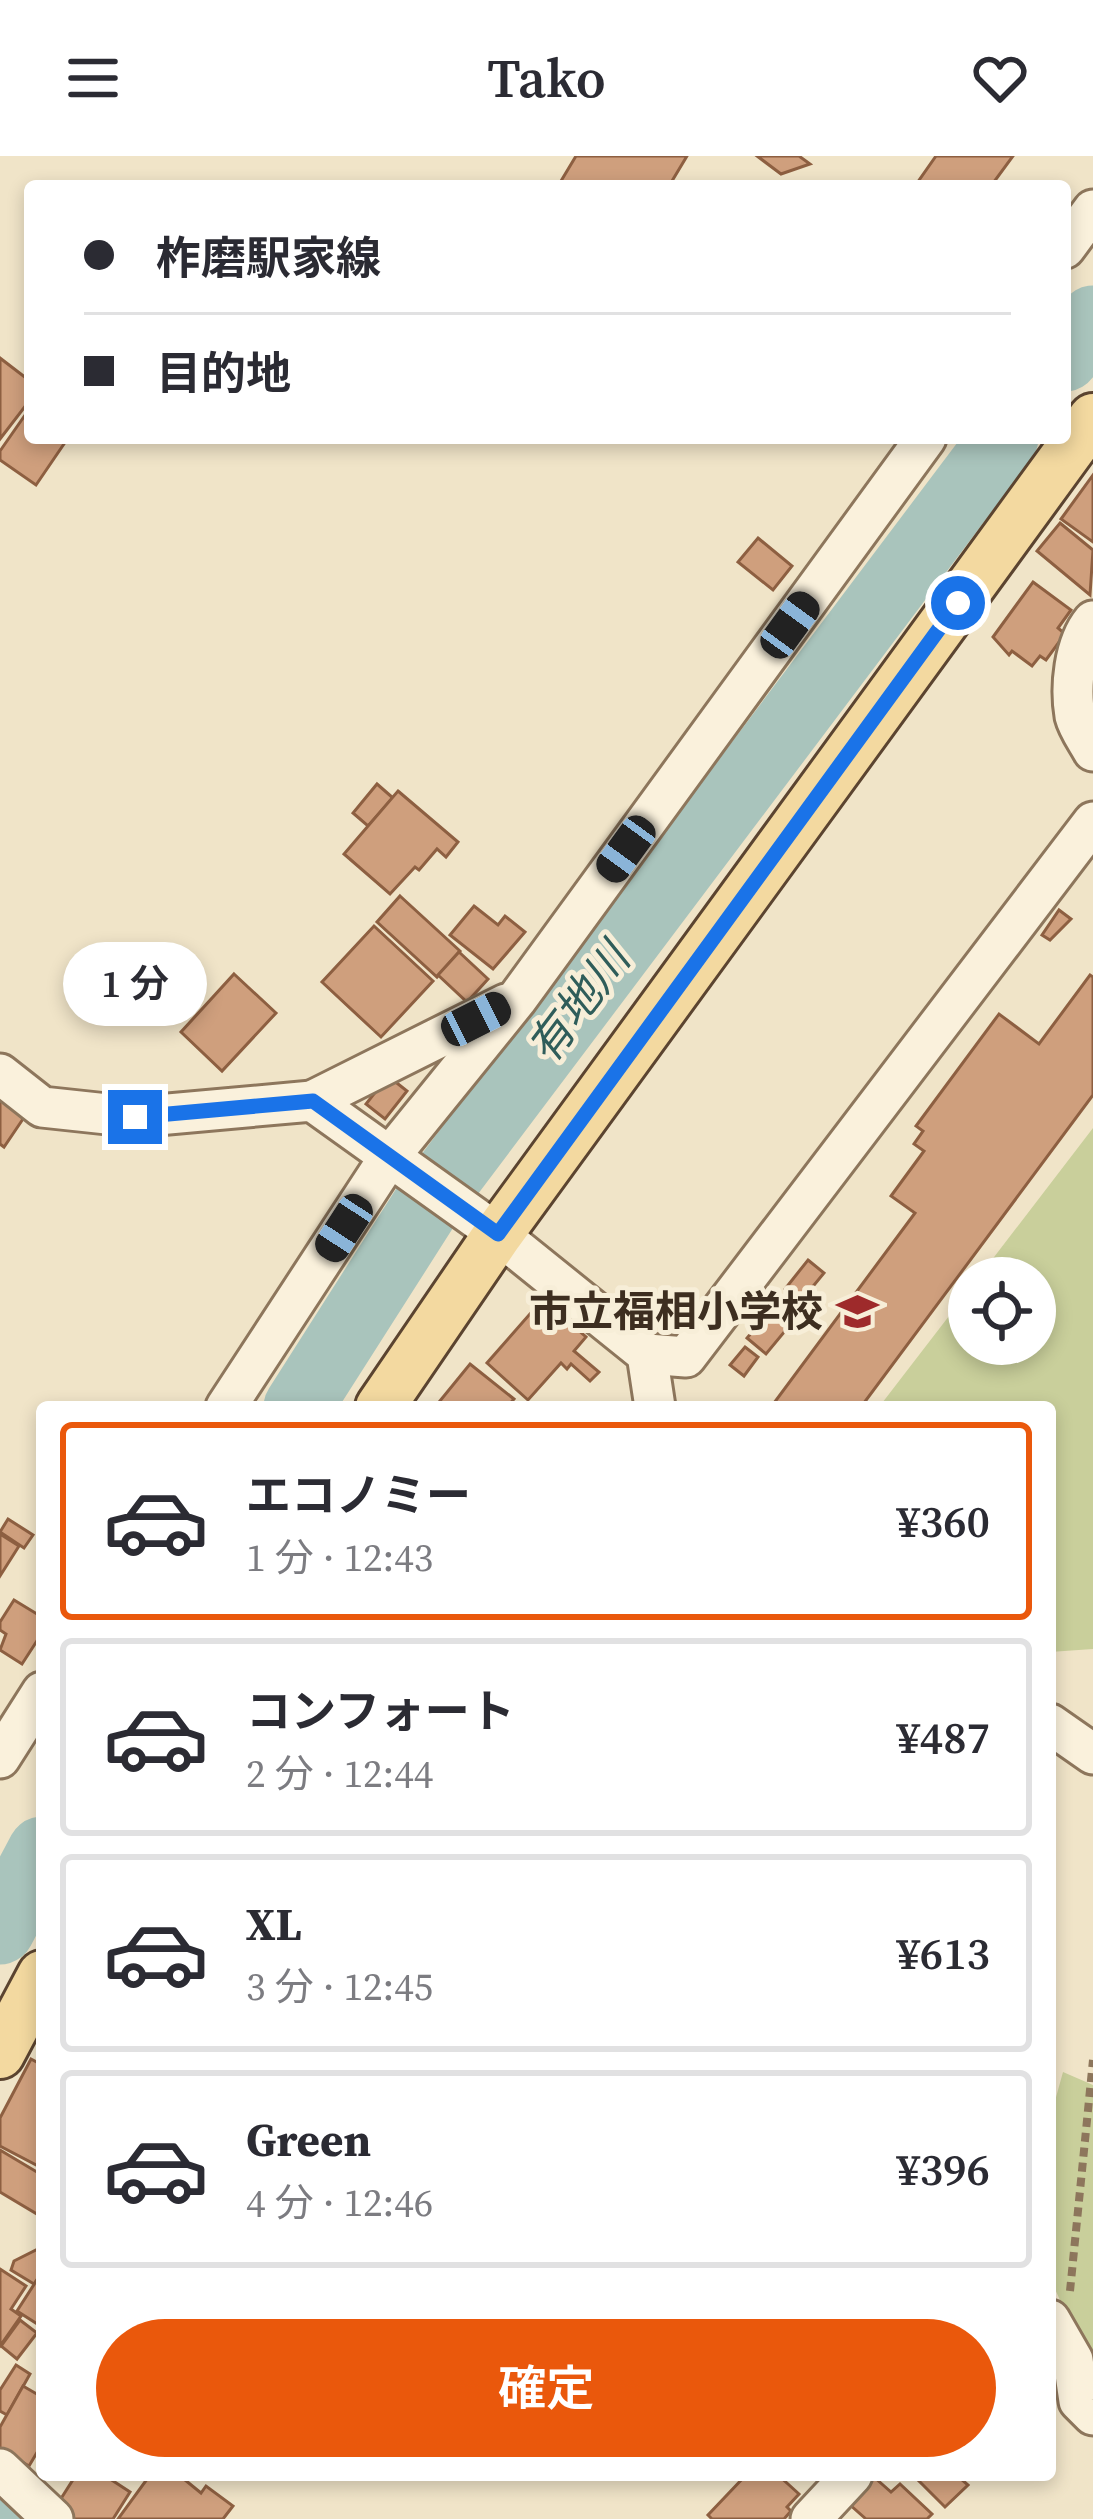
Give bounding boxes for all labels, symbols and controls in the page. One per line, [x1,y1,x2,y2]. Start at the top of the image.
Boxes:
text: Tako [487,41,606,115]
icon: menu [60,45,126,111]
icon: heart [967,45,1033,111]
text: 柞磨駅家線 [156,227,381,289]
text: 目的地 [156,342,291,404]
route start [931,576,985,630]
car [754,585,826,665]
car [590,809,662,889]
water label: 有地川 [513,927,646,1076]
callout: 1 分 [63,943,207,1027]
text: 1 分 [101,957,169,1010]
car [436,987,516,1051]
route end [108,1090,162,1144]
car [309,1188,379,1268]
map controls [948,1257,1056,1365]
button: locate [948,1257,1056,1365]
place label: 市立福相小学校 [529,1282,823,1340]
school or university icon: 市立福相小学校 [834,1288,880,1334]
text: エコノミー [246,1464,471,1526]
icon: car [102,1467,210,1575]
text: ¥360 [896,1490,990,1552]
text: 1 分 · 12:43 [246,1531,433,1584]
text: コンフォート [246,1680,515,1742]
icon: car [102,1683,210,1791]
text: ¥487 [896,1706,990,1768]
text: 2 分 · 12:44 [246,1747,433,1800]
text: XL [246,1893,302,1955]
icon: car [102,1899,210,2007]
text: ¥613 [896,1922,990,1984]
text: 3 分 · 12:45 [246,1960,433,2013]
text: Green [246,2109,371,2171]
icon: car [102,2115,210,2223]
text: ¥396 [896,2138,990,2200]
text: 4 分 · 12:46 [246,2176,433,2229]
button: 確定 [96,2319,996,2457]

